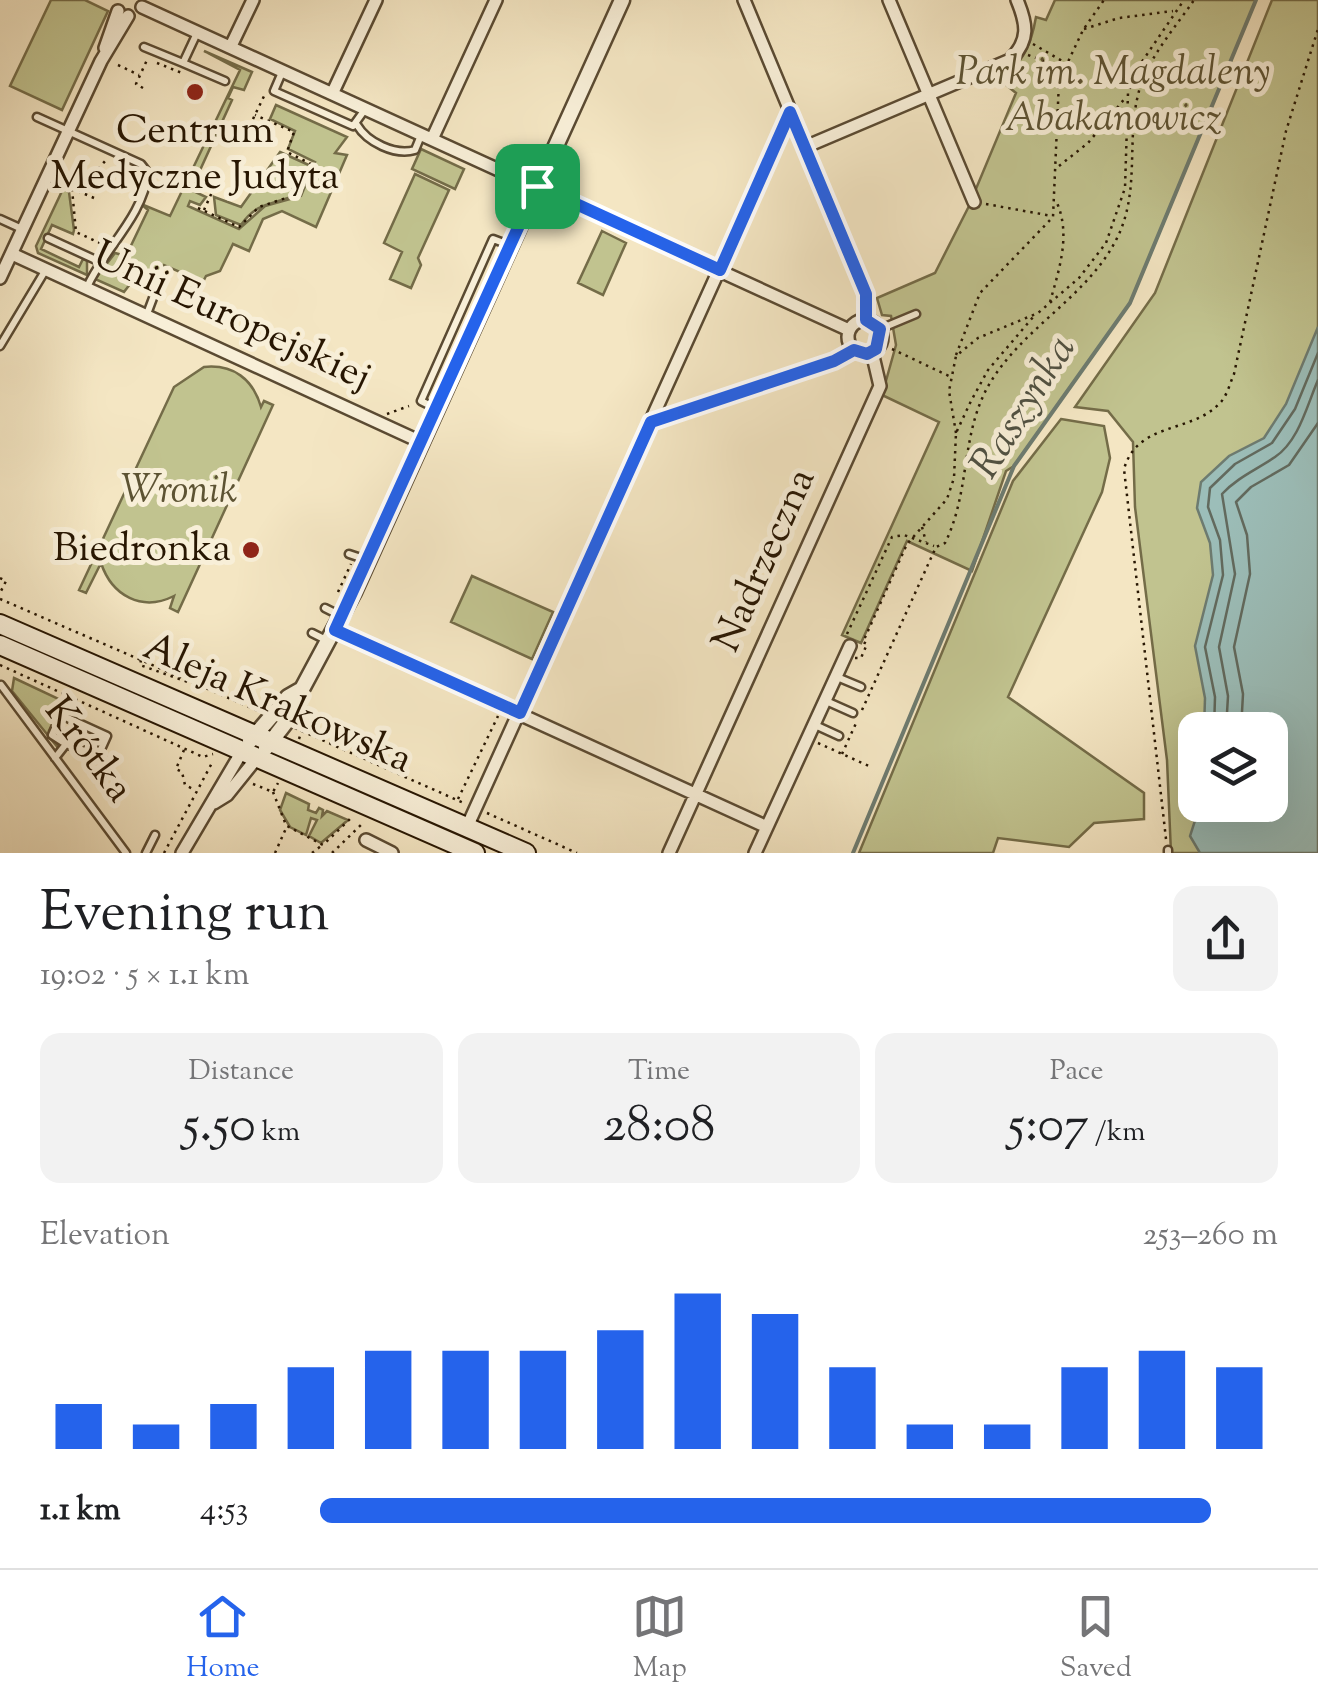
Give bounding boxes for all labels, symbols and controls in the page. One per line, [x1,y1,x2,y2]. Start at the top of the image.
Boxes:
park label: Park im. Magdaleny Abakanowicz [956,46,1270,149]
marker: Centrum Medyczne Judyta [184,81,206,103]
place label: Centrum Medyczne Judyta [51,104,339,207]
pin [495,144,580,229]
icon: arrive [510,159,565,214]
street label: Unii Europejskiej [83,229,379,407]
water label: Raszynka [957,325,1093,491]
street label: Nadrzeczna [700,460,832,662]
park label: Wronik [121,464,237,521]
place label: Biedronka [53,522,231,579]
marker: Biedronka [240,539,262,561]
street label: Aleja Krakowska [133,620,421,790]
street label: Krótka [29,686,145,816]
map controls [1178,712,1288,822]
button: layers [1178,712,1288,822]
text: Evening run [40,876,329,955]
button: share [1173,886,1278,991]
text: 19:02 · 5 × 1.1 km [40,953,249,999]
text: Distance [189,1052,294,1092]
text: Time [628,1052,690,1092]
text: Pace [1050,1052,1103,1092]
text: 5.50 [183,1092,256,1164]
text: 28:08 [603,1092,715,1164]
text: 5:07 [1008,1092,1089,1164]
text: km [256,1113,300,1153]
text: /km [1089,1113,1146,1153]
text: Elevation [40,1213,170,1259]
text: 253–260 m [1143,1213,1278,1259]
text: 1.1 km [40,1488,121,1534]
text: 4:53 [200,1488,248,1534]
tab: Home [186,1589,260,1689]
tab: Map [632,1589,687,1689]
tab: Saved [1060,1589,1132,1689]

